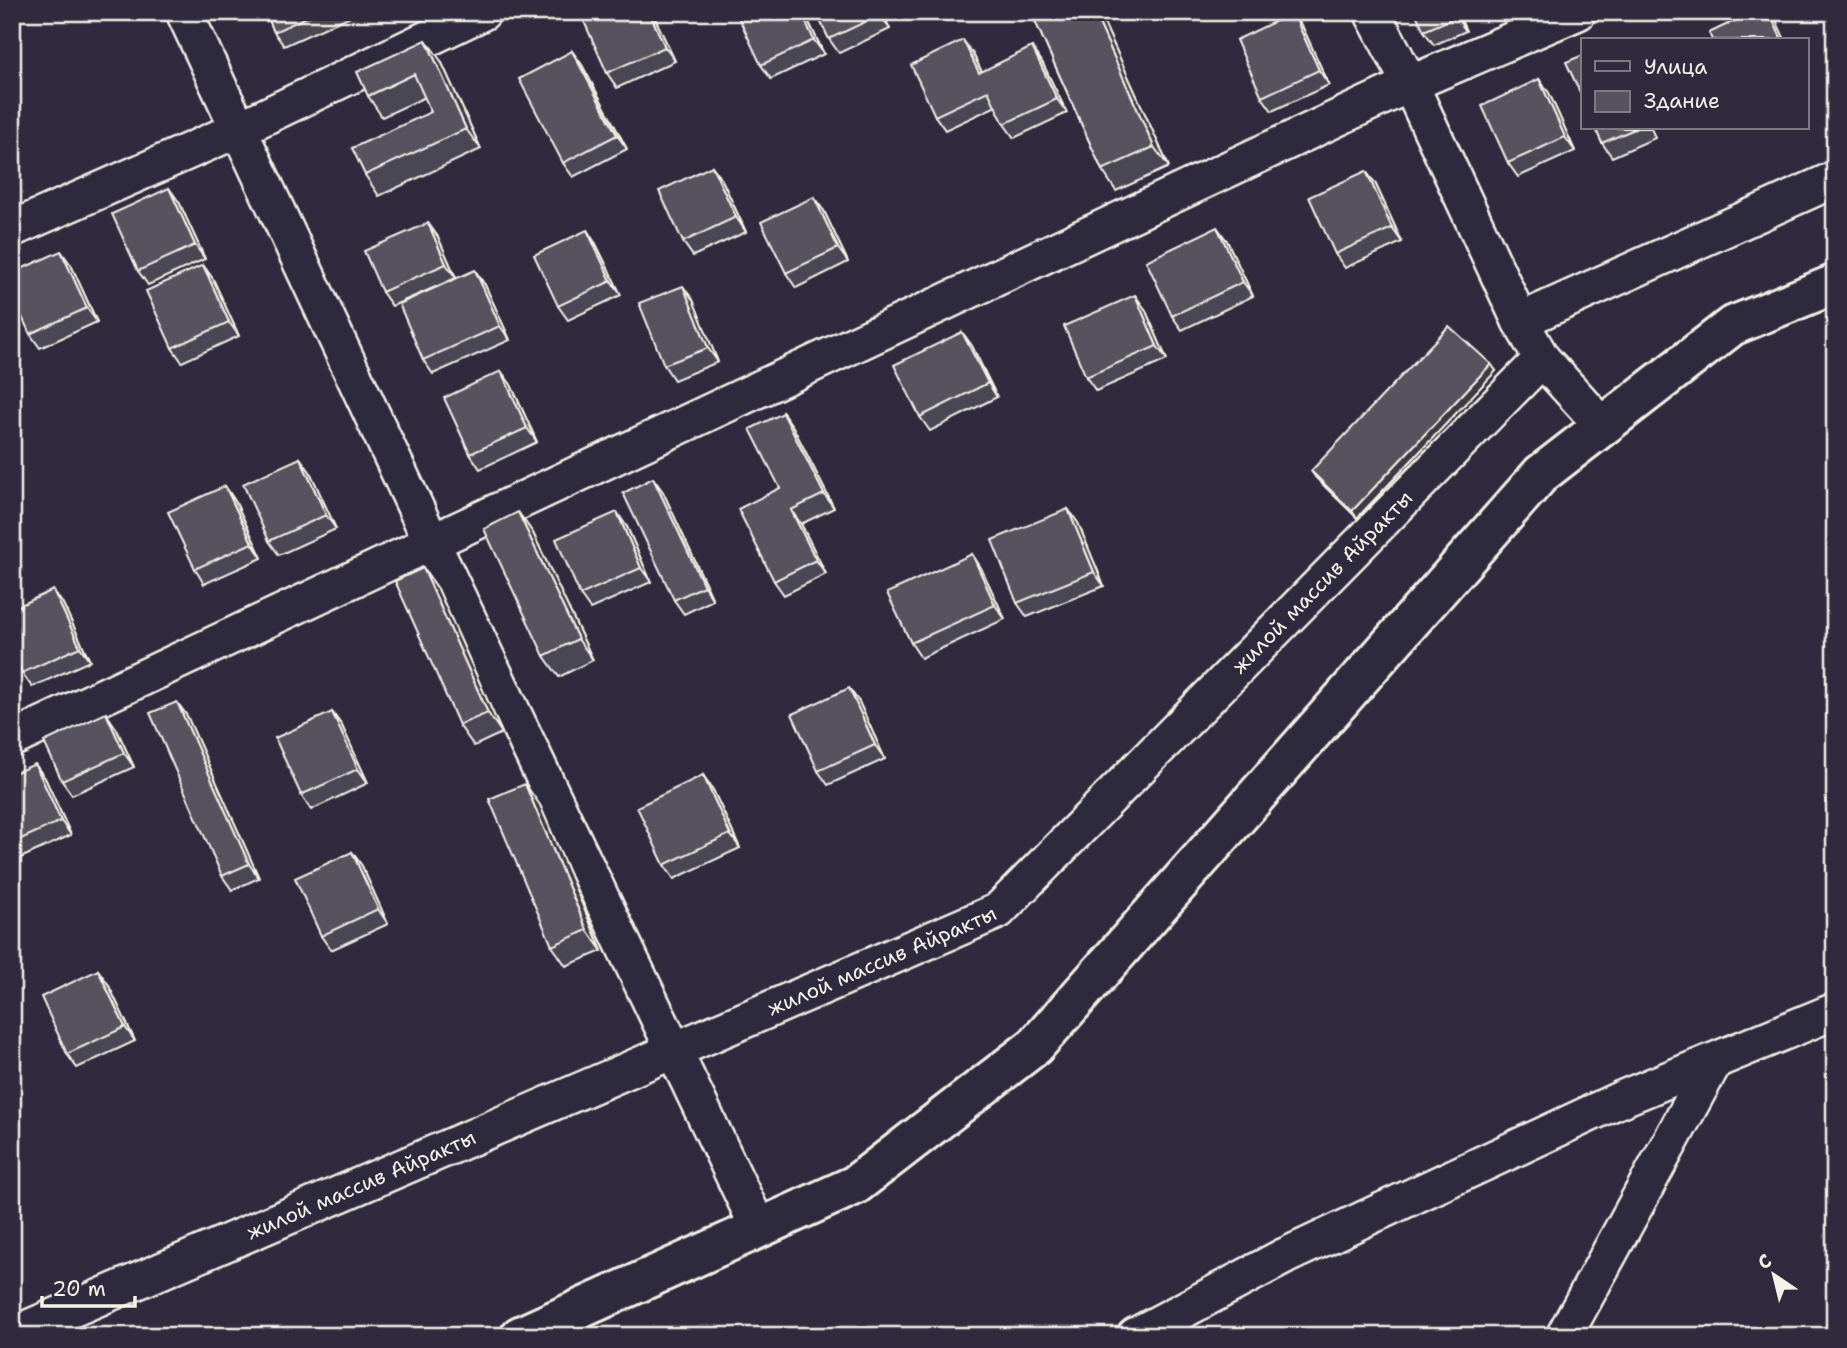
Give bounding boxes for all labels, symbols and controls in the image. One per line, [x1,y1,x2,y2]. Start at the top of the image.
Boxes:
legend [1581,38,1808,130]
text: Улица [1644,53,1707,81]
text: Здание [1644,87,1720,115]
street label: жилой массив Айракты [1225,484,1419,680]
street label: жилой массив Айракты [763,899,1001,1023]
street label: жилой массив Айракты [242,1123,480,1246]
north arrow [1738,1240,1808,1310]
text: С [1753,1248,1776,1275]
scale bar [42,1264,135,1308]
text: 20 m [52,1275,106,1303]

